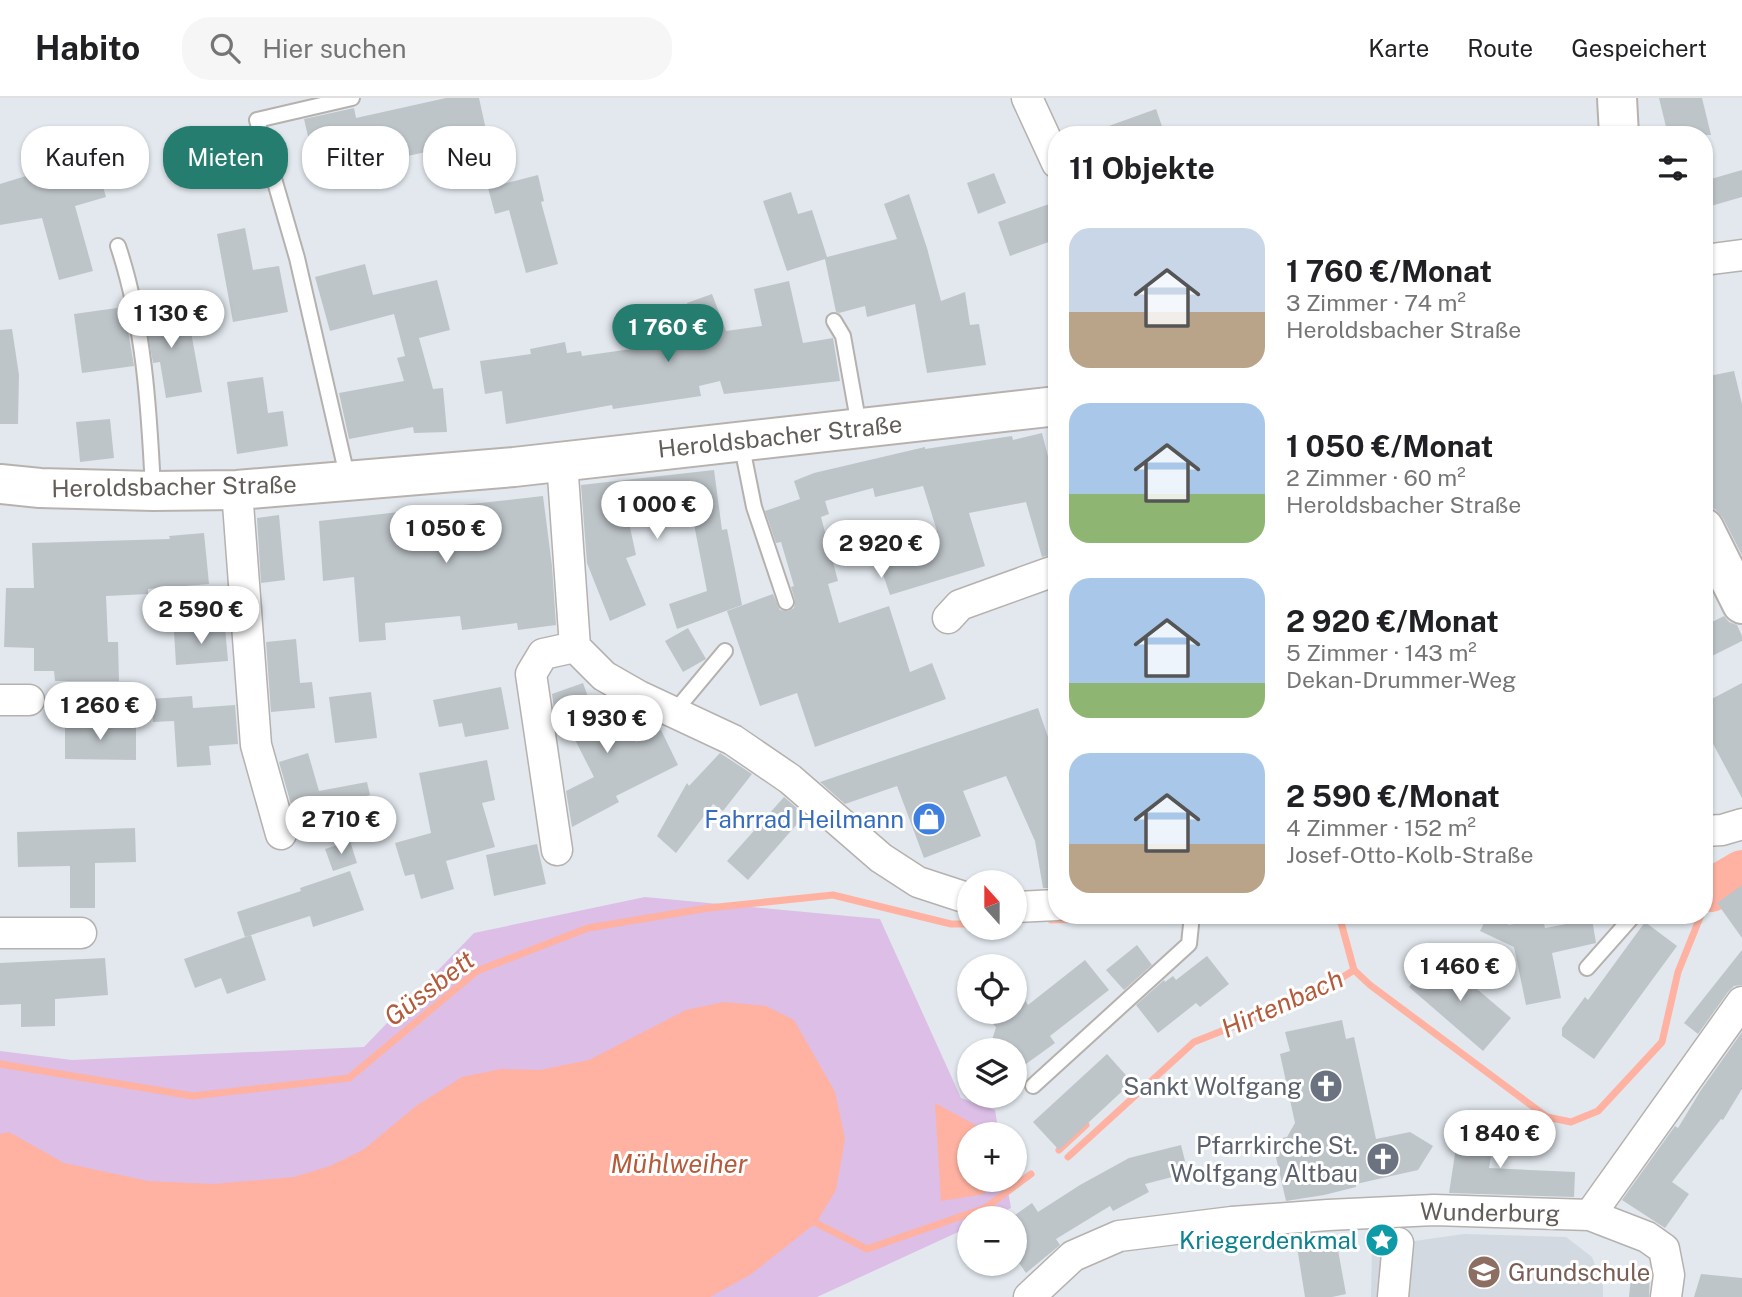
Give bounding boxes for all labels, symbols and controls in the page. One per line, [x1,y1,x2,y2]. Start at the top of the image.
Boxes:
search box [182,17,672,80]
text: Habito [35,29,140,67]
icon: search [206,29,244,67]
text: Hier suchen [262,33,407,64]
text: Karte [1368,34,1429,62]
text: Route [1467,34,1533,62]
text: Gespeichert [1571,34,1707,62]
chip: Kaufen [21,126,149,189]
chip: Mieten [163,126,288,189]
chip: Filter [302,126,409,189]
chip: Neu [423,126,516,189]
icon: filters [1654,149,1692,187]
text: 11 Objekte [1069,150,1215,186]
text: 1 760 €/Monat [1286,253,1492,289]
icon: home [1125,256,1209,340]
text: 3 Zimmer · 74 m² [1286,289,1466,316]
pin: 1 130 € [106,290,236,350]
text: 1 130 € [133,299,209,326]
pin: 1 760 € [603,304,733,364]
text: 1 760 € [628,313,708,340]
text: Heroldsbacher Straße [1286,316,1521,343]
street label: Heroldsbacher Straße [656,409,904,463]
text: 1 050 €/Monat [1286,428,1493,464]
icon: home [1125,431,1209,515]
text: 2 Zimmer · 60 m² [1286,464,1466,491]
street label: Heroldsbacher Straße [51,470,297,502]
pin: 1 000 € [592,482,722,541]
text: 1 000 € [617,490,697,517]
text: Heroldsbacher Straße [1286,491,1521,518]
pin: 1 050 € [381,505,511,565]
text: 1 050 € [406,514,486,541]
pin: 2 920 € [816,520,946,580]
text: 2 920 € [839,529,923,556]
pin: 2 590 € [136,587,266,646]
text: 2 590 € [158,595,244,622]
text: 2 920 €/Monat [1286,603,1499,639]
icon: home [1125,606,1209,690]
text: 5 Zimmer · 143 m² [1286,639,1477,666]
text: Dekan-Drummer-Weg [1286,666,1516,693]
pin: 1 260 € [35,682,165,742]
text: 1 260 € [60,691,140,718]
pin: 1 930 € [542,696,672,755]
text: 1 930 € [567,704,647,731]
text: 2 590 €/Monat [1286,778,1500,814]
icon: home [1125,781,1209,865]
pin: 2 710 € [276,796,406,856]
shop icon: Fahrrad Heilmann [910,800,948,838]
text: 2 710 € [301,805,381,832]
place label: Fahrrad Heilmann [704,805,904,833]
text: 4 Zimmer · 152 m² [1286,814,1476,841]
text: Josef-Otto-Kolb-Straße [1286,841,1534,868]
north arrow [957,870,1027,940]
map controls [957,870,1027,1276]
water label: Güssbett [378,944,480,1032]
pin: 1 460 € [1395,944,1525,1003]
text: 1 460 € [1420,952,1500,979]
button: locate [957,954,1027,1024]
water label: Hirtenbach [1216,962,1348,1044]
button: layers [957,1038,1027,1108]
church icon: Sankt Wolfgang [1307,1067,1345,1105]
place label: Sankt Wolfgang [1123,1072,1302,1100]
pin: 1 840 € [1435,1110,1565,1170]
text: 1 840 € [1460,1119,1540,1146]
button: + [957,1122,1027,1192]
place label: Pfarrkirche St. Wolfgang Altbau [1170,1131,1358,1187]
church icon: Pfarrkirche St. Wolfgang Altbau [1364,1140,1402,1178]
water label: Mühlweiher [610,1148,748,1179]
street label: Wunderburg [1420,1197,1560,1227]
button: − [957,1206,1027,1276]
place icon: Kriegerdenkmal [1363,1221,1401,1259]
place label: Kriegerdenkmal [1179,1226,1358,1254]
school or university icon: Grundschule [1465,1253,1503,1291]
place label: Grundschule [1508,1258,1650,1286]

